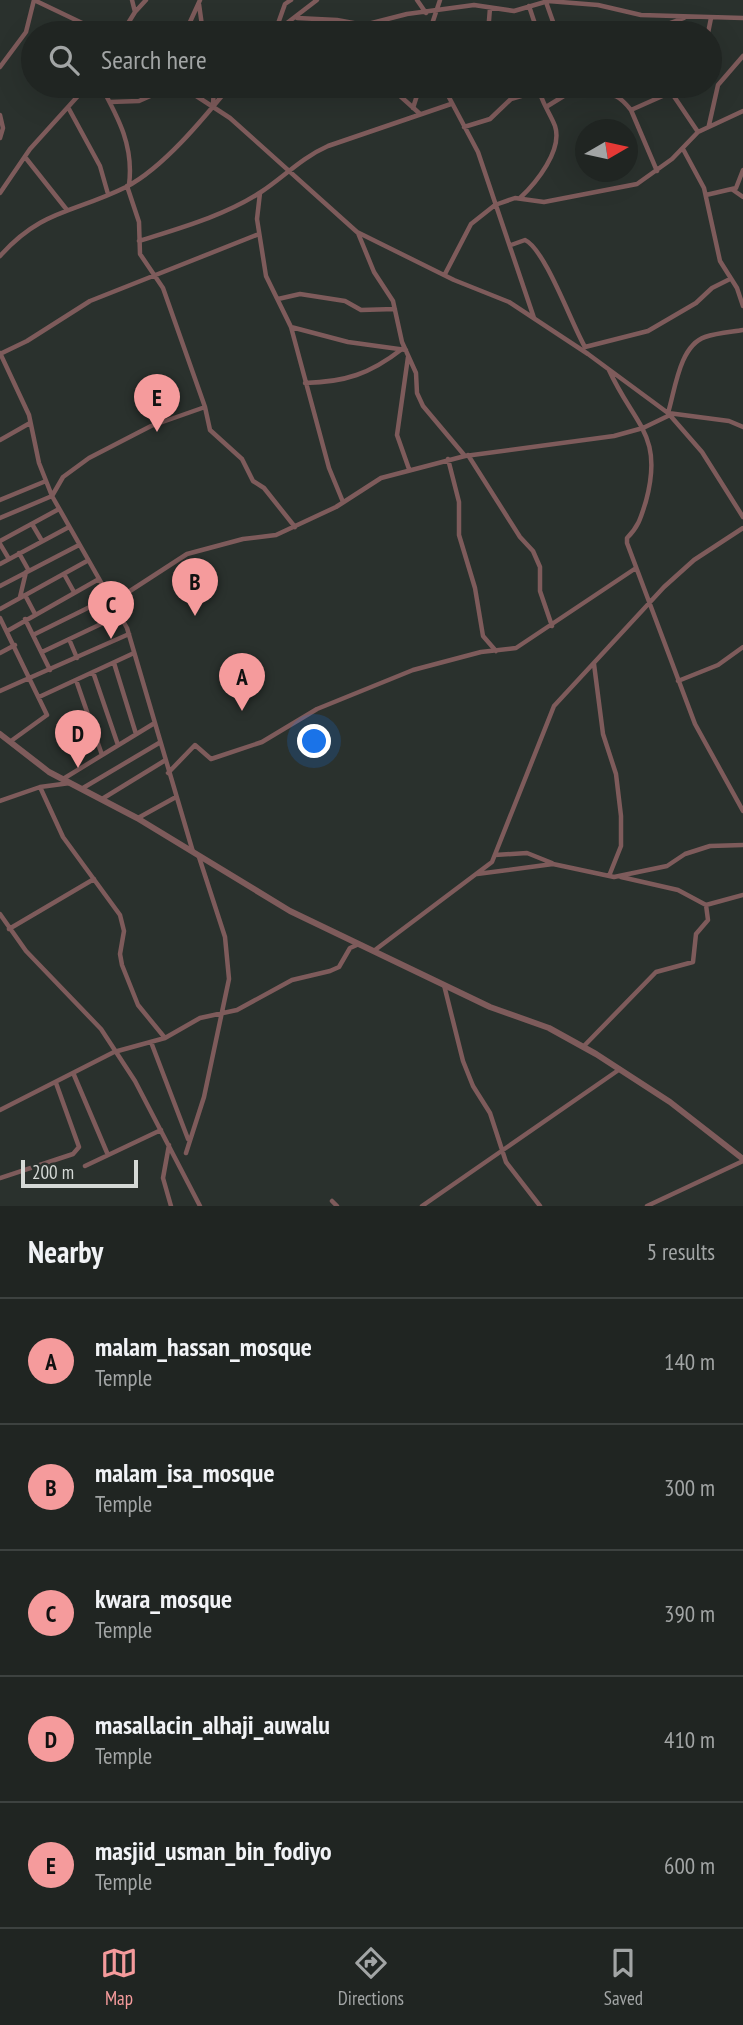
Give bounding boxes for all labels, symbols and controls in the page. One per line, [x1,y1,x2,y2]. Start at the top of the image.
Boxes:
search box [21,21,722,98]
icon: search [45,41,83,79]
text: Search here [101,43,207,76]
north arrow [575,119,638,182]
pin: E [134,374,180,432]
pin: B [172,558,218,616]
pin: C [88,581,134,639]
pin: A [219,653,265,711]
pin: D [55,710,101,768]
your location [297,724,331,758]
scale bar [21,1157,138,1189]
text: 200 m [32,1160,74,1184]
text: Nearby [28,1232,103,1271]
text: 5 results [647,1237,715,1266]
text: malam_hassan_mosque [95,1330,312,1363]
text: A [45,1347,57,1376]
text: 140 m [664,1347,715,1376]
text: Temple [95,1363,152,1392]
text: malam_isa_mosque [95,1456,275,1489]
text: B [45,1473,57,1502]
text: 300 m [664,1473,715,1502]
text: Temple [95,1489,152,1518]
text: kwara_mosque [95,1582,232,1615]
text: C [46,1599,56,1628]
text: 390 m [664,1599,715,1628]
text: Temple [95,1615,152,1644]
text: masallacin_alhaji_auwalu [95,1708,330,1741]
text: D [45,1725,57,1754]
text: 410 m [664,1725,715,1754]
text: Temple [95,1741,152,1770]
text: masjid_usman_bin_fodiyo [95,1834,332,1867]
text: E [46,1851,56,1880]
text: 600 m [664,1851,715,1880]
text: Temple [95,1867,152,1896]
tab: Map [100,1944,138,2010]
tab: Directions [338,1944,404,2010]
tab: Saved [604,1944,643,2010]

